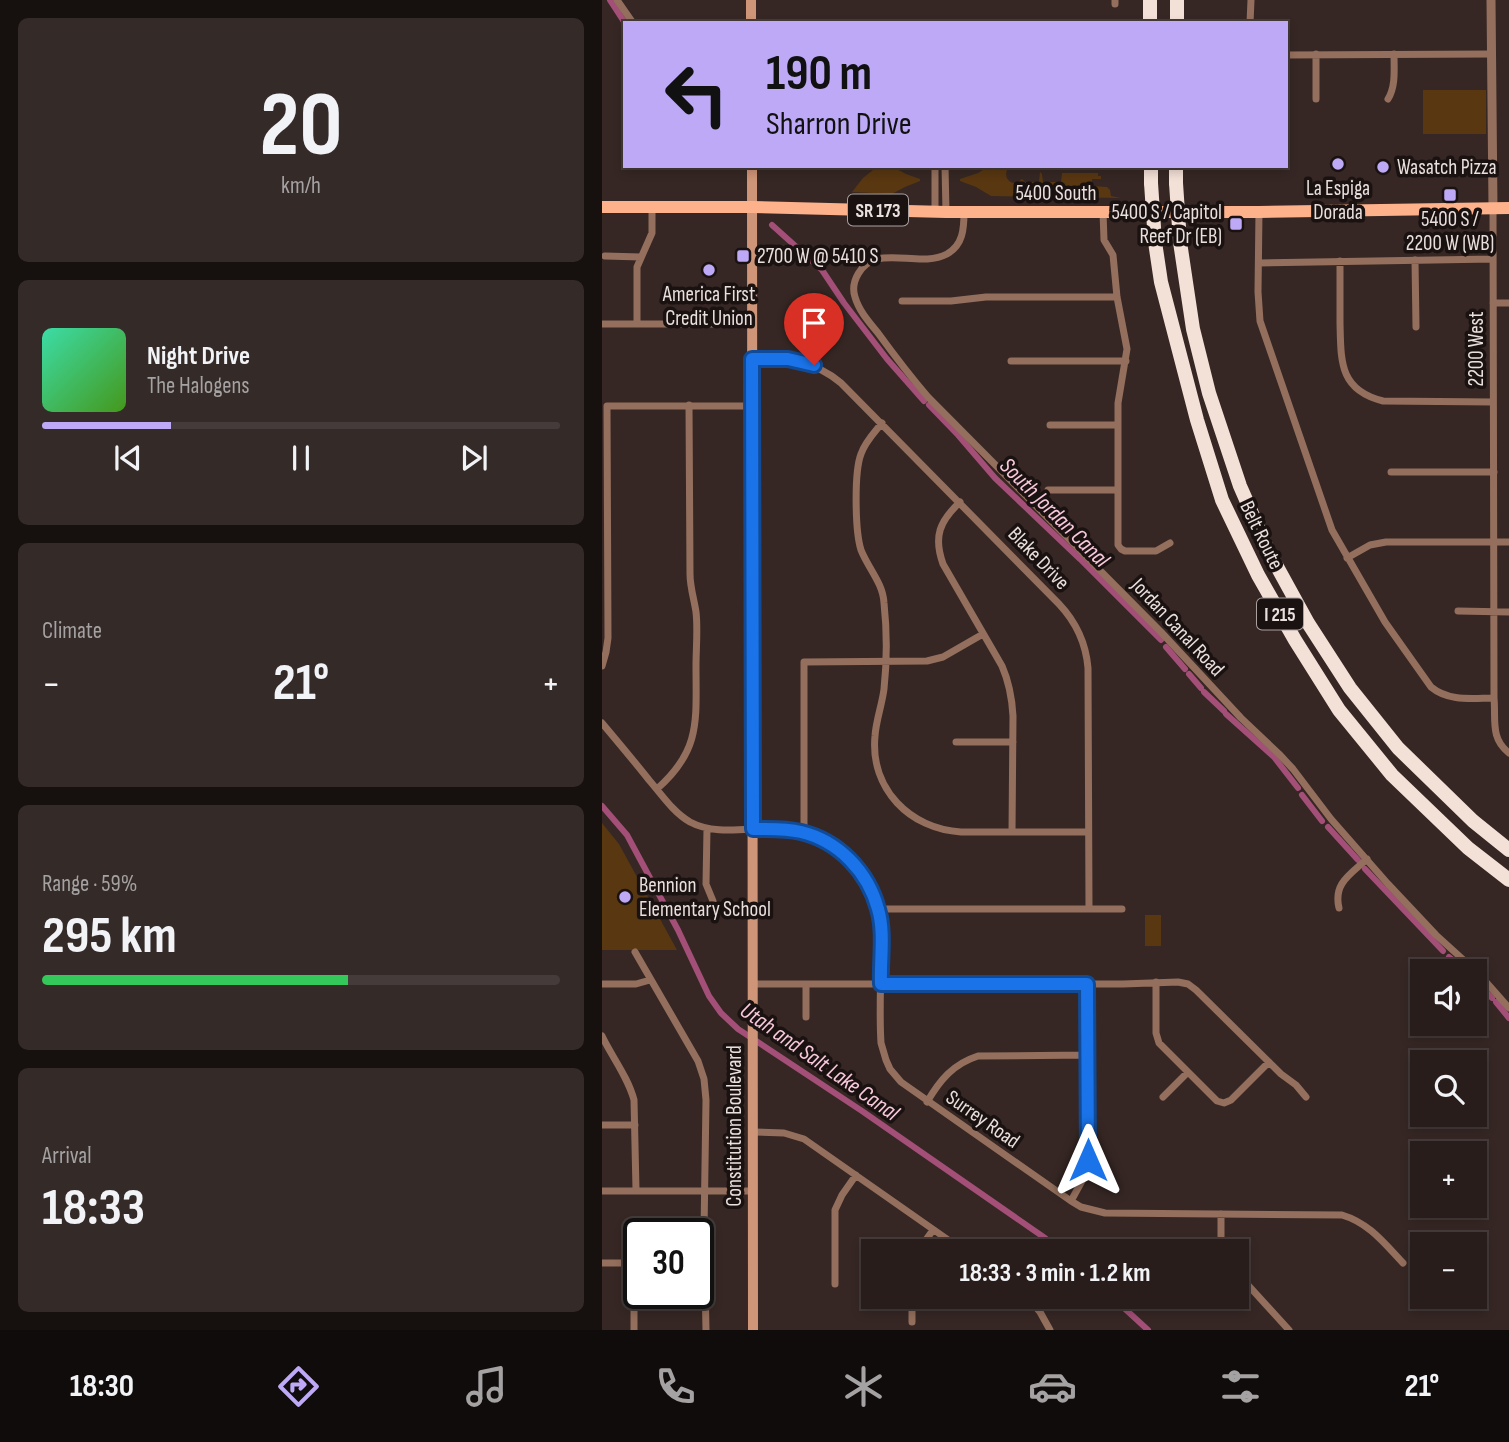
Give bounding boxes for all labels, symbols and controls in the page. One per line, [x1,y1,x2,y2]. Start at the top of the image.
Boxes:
text: 190 m [766,45,872,104]
icon: left [651,49,742,140]
text: 20 [259,72,343,181]
text: Sharron Drive [766,105,912,144]
place label: Wasatch Pizza [1397,155,1497,180]
marker: La Espiga Dorada [1330,156,1346,172]
marker: Wasatch Pizza [1375,159,1391,175]
text: km/h [281,172,321,200]
place label: La Espiga Dorada [1306,176,1370,225]
street label: 5400 South [1015,181,1097,206]
marker: 5400 S / 2200 W (WB) [1442,187,1458,203]
road number: SR 173 [848,194,908,226]
place label: 5400 S / Capitol Reef Dr (EB) [1112,200,1222,249]
place label: 5400 S / 2200 W (WB) [1406,207,1494,256]
marker: 5400 S / Capitol Reef Dr (EB) [1228,216,1244,232]
place label: 2700 W @ 5410 S [757,244,879,269]
marker: 2700 W @ 5410 S [735,248,751,264]
marker: America First Credit Union [701,262,717,278]
place label: America First Credit Union [662,282,755,331]
pin [784,293,844,365]
icon: arrive [795,304,833,342]
street label: 2200 West [1464,311,1489,387]
text: Night Drive [147,341,250,372]
text: The Halogens [147,372,250,400]
icon: previous [109,439,147,477]
icon: pause [282,439,320,477]
icon: next [455,439,493,477]
water label: South Jordan Canal [994,452,1116,574]
street label: Belt Route [1234,497,1289,574]
street label: Blake Drive [1003,522,1075,595]
street label: Jordan Canal Road [1125,572,1229,682]
road number: I 215 [1257,598,1303,629]
text: Climate [42,617,102,645]
text: 21° [273,652,329,715]
text: − [42,662,61,707]
text: + [541,662,560,707]
text: Range · 59% [42,870,137,898]
place label: Bennion Elementary School [639,873,771,922]
marker: Bennion Elementary School [617,889,633,905]
text: 295 km [42,905,177,968]
map controls [1410,959,1487,1309]
button: sound [1410,959,1487,1036]
water label: Utah and Salt Lake Canal [735,997,905,1128]
street label: Constitution Boulevard [722,1045,747,1207]
button: search [1410,1050,1487,1127]
street label: Surrey Road [941,1085,1024,1154]
position arrow [1051,1123,1125,1197]
button: + [1410,1141,1487,1218]
text: Arrival [42,1142,91,1170]
text: 18:33 [42,1177,145,1240]
speed limit sign: 30 [623,1218,714,1309]
button: − [1410,1232,1487,1309]
text: 18:33 · 3 min · 1.2 km [960,1258,1150,1289]
icon: directions [274,1362,323,1411]
icon: music [462,1362,511,1411]
icon: phone [651,1362,700,1411]
icon: climate [839,1362,888,1411]
icon: car [1028,1362,1077,1411]
icon: filters [1216,1362,1265,1411]
text: 18:30 [70,1367,134,1406]
text: 21° [1404,1367,1439,1406]

